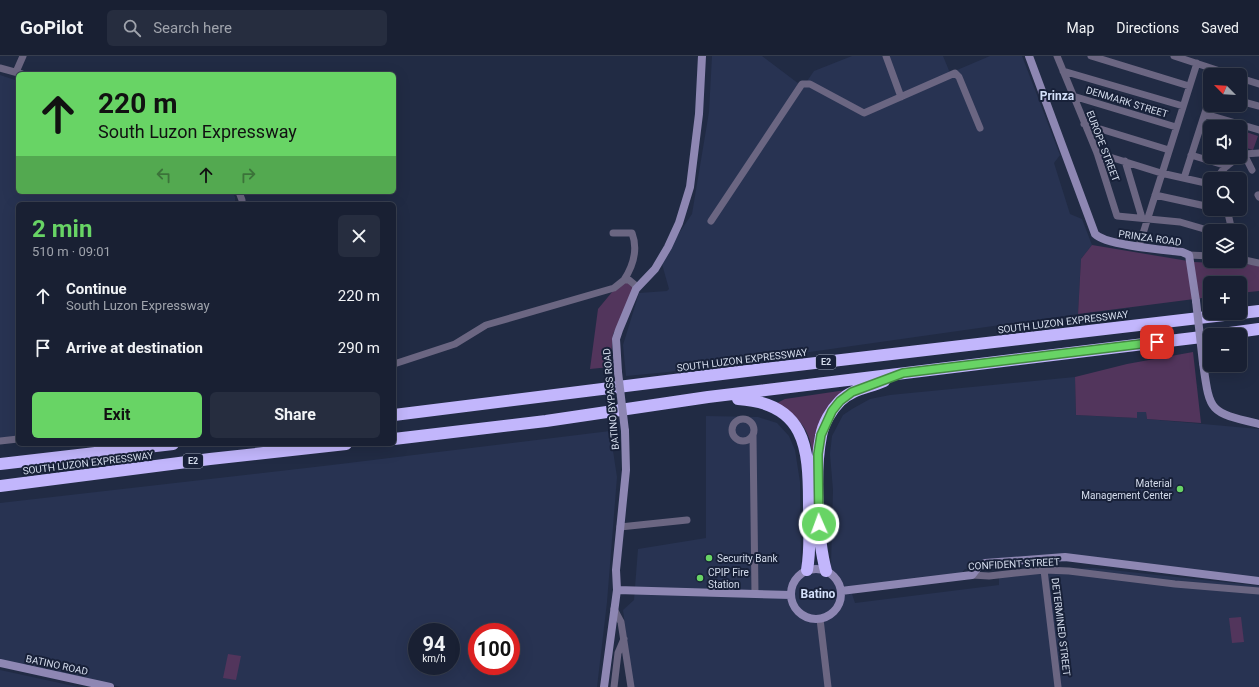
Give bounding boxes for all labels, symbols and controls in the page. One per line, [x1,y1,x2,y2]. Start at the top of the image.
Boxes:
search box [107,10,387,46]
text: GoPilot [20,16,83,39]
icon: search [121,17,143,39]
text: Search here [153,19,232,37]
text: Map [1067,20,1094,36]
text: Directions [1116,20,1179,36]
text: Saved [1201,20,1239,36]
north arrow [1203,68,1247,112]
map controls [1203,68,1247,372]
street label: DENMARK STREET [1085,84,1169,120]
text: 220 m [98,87,177,120]
icon: ahead [32,88,84,140]
district label: Prinza [1040,89,1075,103]
street label: EUROPE STREET [1084,109,1122,183]
button: sound [1203,120,1247,164]
text: South Luzon Expressway [98,121,297,142]
icon: left [153,164,175,186]
icon: ahead [195,164,217,186]
icon: right [237,164,259,186]
button: search [1203,172,1247,216]
text: 2 min [32,215,92,243]
button: close [338,215,380,257]
button: layers [1203,224,1247,268]
street label: PRINZA ROAD [1118,228,1182,248]
text: 510 m · 09:01 [32,244,111,259]
button: + [1203,276,1247,320]
text: Continue [66,280,127,298]
icon: ahead [32,285,54,307]
text: 220 m [338,287,380,305]
text: South Luzon Expressway [66,298,210,313]
street label: SOUTH LUZON EXPRESSWAY [997,309,1129,335]
pin [1140,325,1174,359]
button: − [1203,328,1247,372]
icon: arrive [1146,331,1168,353]
icon: arrive [32,337,54,359]
text: Arrive at destination [66,339,203,357]
text: 290 m [338,339,380,357]
street label: SOUTH LUZON EXPRESSWAY [676,347,808,373]
street label: BATINO BYPASS ROAD [601,348,621,450]
road number: E2 [816,355,836,369]
button: Exit [32,392,202,438]
button: Share [210,392,380,438]
street label: SOUTH LUZON EXPRESSWAY [22,450,154,476]
road number: E2 [183,454,203,468]
place label: Material Management Center [1081,478,1173,501]
marker: Material Management Center [1175,484,1185,494]
position arrow [798,503,840,545]
marker: Security Bank [704,553,714,563]
place label: Security Bank [717,553,778,564]
street label: CONFIDENT STREET [968,556,1060,572]
place label: CPIP Fire Station [708,567,749,590]
marker: CPIP Fire Station [695,573,705,583]
street label: DETERMINED STREET [1050,577,1072,677]
district label: Batino [801,587,836,601]
speed limit sign: 100 [468,623,520,675]
text: 94 [423,632,445,656]
street label: BATINO ROAD [25,653,89,677]
text: km/h [422,653,446,664]

